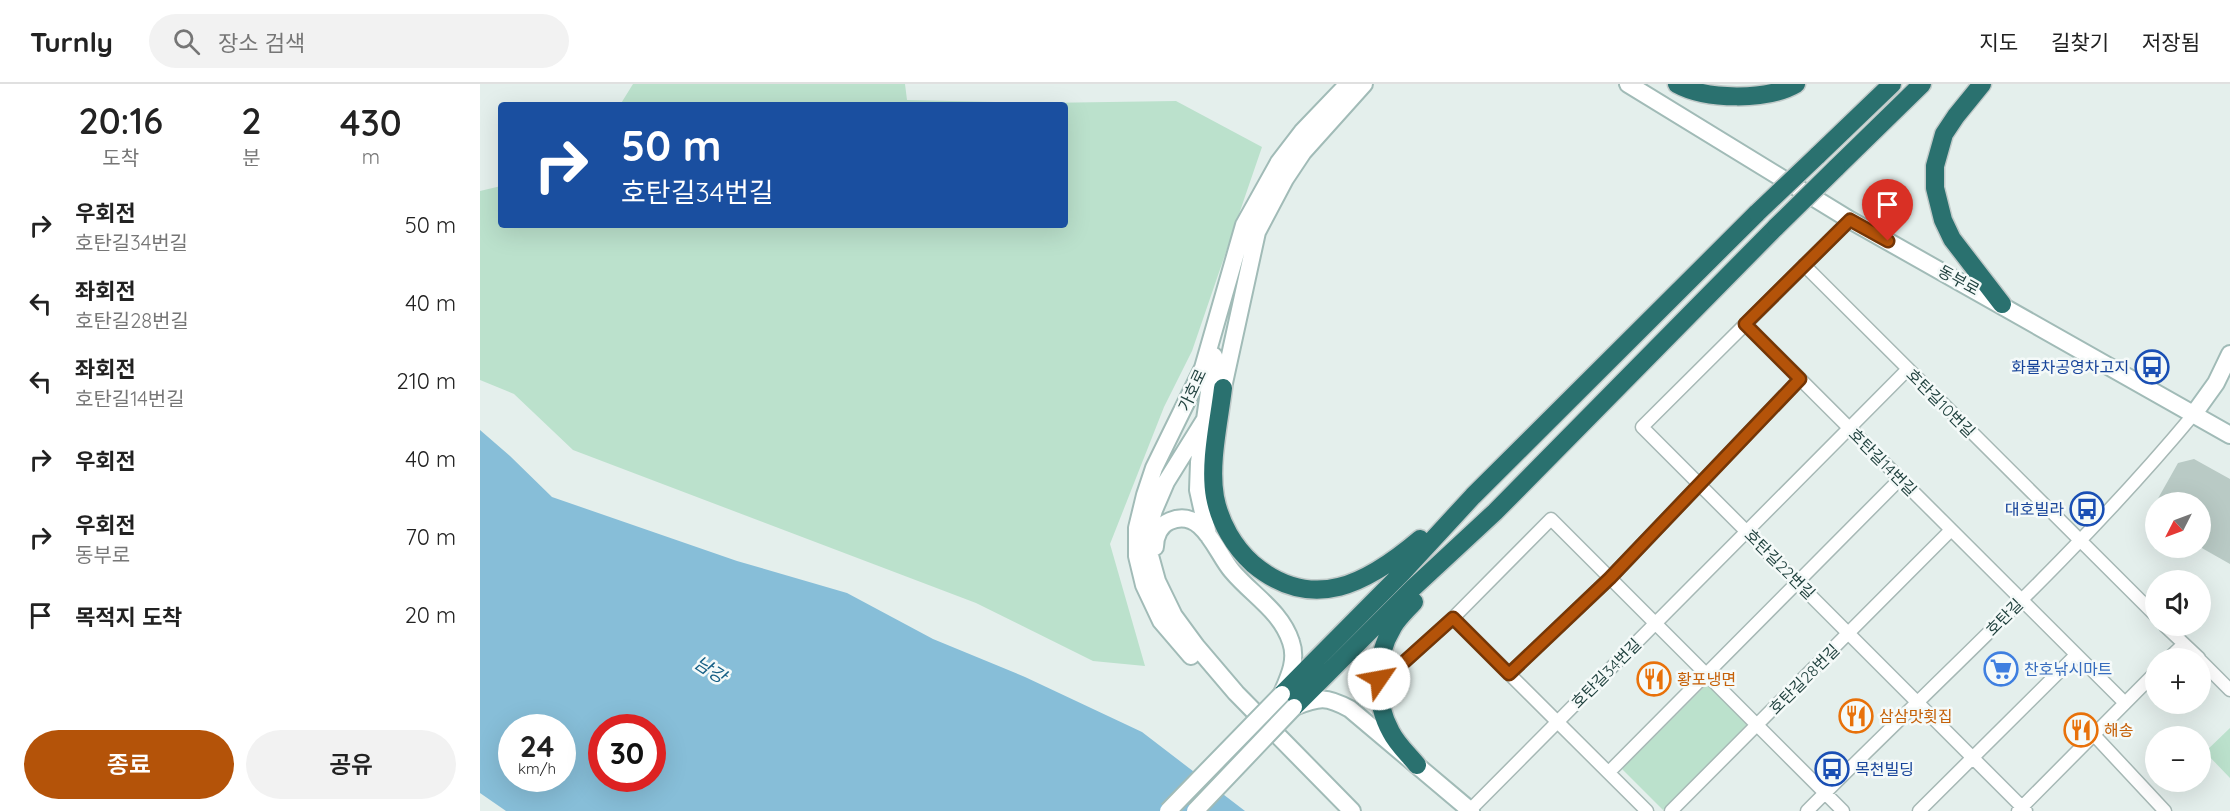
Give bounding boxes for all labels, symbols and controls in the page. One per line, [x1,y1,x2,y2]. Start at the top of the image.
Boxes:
search box [149,14,569,68]
text: Turnly [30,24,113,59]
icon: search [170,25,203,58]
text: 장소 검색 [218,29,305,57]
text: 지도 [1979,29,2018,55]
text: 길찾기 [2051,29,2109,55]
text: 저장됨 [2142,29,2200,55]
text: 20:16 [78,98,163,143]
text: 2 [241,98,262,143]
text: 430 [340,100,402,145]
text: 50 m [621,119,721,172]
icon: right [522,126,600,204]
text: m [362,144,380,169]
text: 도착 [102,145,139,170]
text: 분 [242,145,261,170]
text: 호탄길34번길 [621,175,774,209]
pin [1862,179,1913,241]
icon: arrive [1871,188,1904,221]
text: 우회전 [75,199,136,227]
icon: right [24,209,57,242]
text: 50 m [405,211,456,239]
text: 호탄길34번길 [75,230,188,255]
street label: 동부로 [1935,261,1983,300]
text: 좌회전 [75,277,136,305]
icon: left [24,287,57,320]
text: 40 m [405,289,456,317]
text: 호탄길28번길 [75,308,189,333]
bus stop icon: 화물차공영차고지 [2134,349,2170,385]
text: 좌회전 [75,355,136,383]
place label: 화물차공영차고지 [2011,357,2129,377]
street label: 호탄길10번길 [1902,364,1980,442]
icon: left [24,365,57,398]
street label: 가호로 [1174,366,1211,414]
text: 210 m [397,367,456,395]
text: 호탄길14번길 [75,386,185,411]
street label: 호탄길14번길 [1845,424,1921,500]
icon: right [24,443,57,476]
text: 40 m [405,445,456,473]
text: 우회전 [75,447,136,475]
bus stop icon: 대호빌라 [2069,491,2105,527]
north arrow [2145,492,2211,558]
map controls [2145,492,2211,792]
place label: 대호빌라 [2005,499,2064,519]
text: 우회전 [75,511,136,539]
icon: right [24,521,57,554]
text: 70 m [406,523,456,551]
street label: 호탄길22번길 [1741,525,1819,603]
text: 동부로 [75,542,130,567]
button: sound [2145,570,2211,636]
street label: 호탄길 [1981,594,2027,640]
icon: arrive [24,599,57,632]
text: 20 m [405,601,456,629]
text: 목적지 도착 [75,603,182,631]
street label: 호탄길34번길 [1567,634,1645,712]
street label: 호탄길28번길 [1765,640,1843,718]
position arrow [1347,647,1411,711]
button: + [2145,648,2211,714]
water label: 남강 [690,651,732,690]
supermarket icon: 찬호낚시마트 [1983,651,2019,687]
place label: 찬호낚시마트 [2024,659,2112,679]
restaurant icon: 황포냉면 [1636,661,1672,697]
place label: 황포냉면 [1677,669,1736,689]
restaurant icon: 삼삼맛횟집 [1838,698,1874,734]
place label: 삼삼맛횟집 [1879,706,1953,726]
restaurant icon: 해송 [2063,712,2099,748]
speed limit sign: 30 [588,714,666,792]
place label: 해송 [2104,720,2133,740]
button: − [2145,726,2211,792]
text: 24 [520,727,554,765]
button: 종료 [24,730,234,799]
button: 공유 [246,730,456,799]
bus stop icon: 목천빌딩 [1814,751,1850,787]
text: km/h [518,759,556,778]
place label: 목천빌딩 [1855,759,1914,779]

